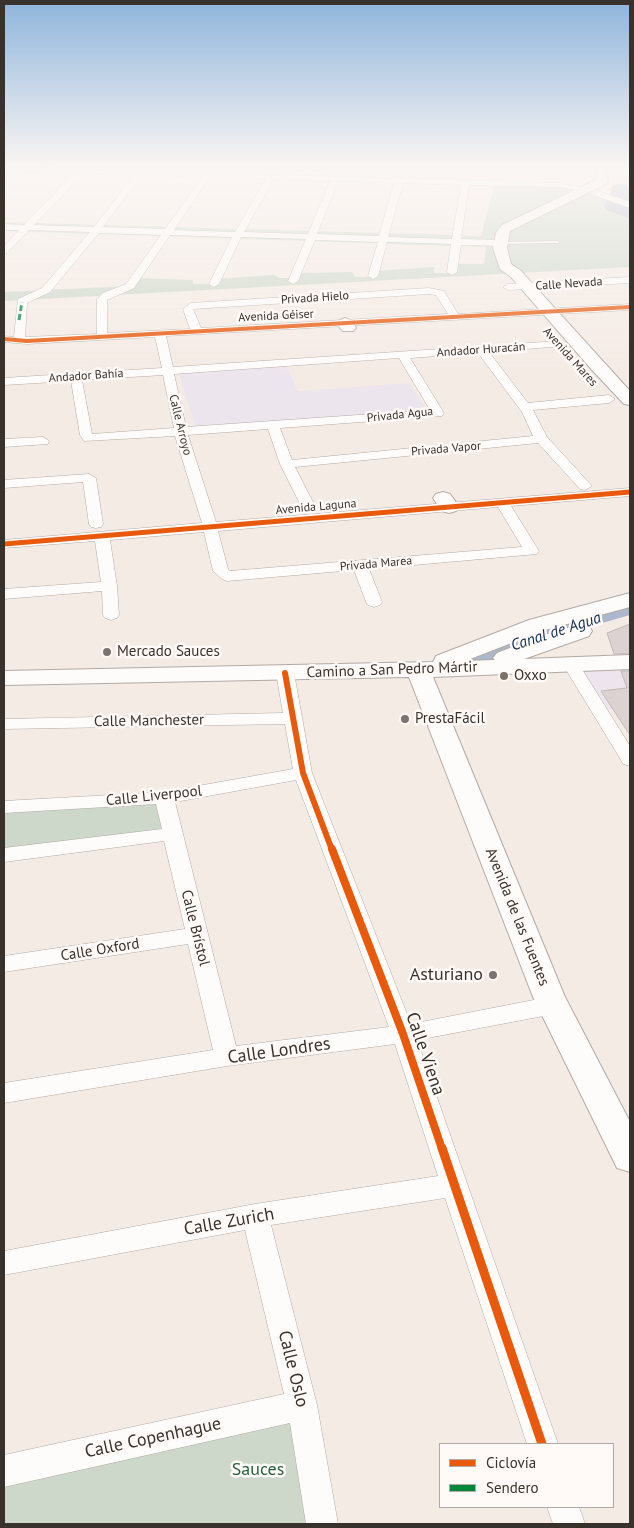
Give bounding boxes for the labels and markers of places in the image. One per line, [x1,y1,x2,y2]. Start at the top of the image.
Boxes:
place label: Mercado Sauces [117,643,220,661]
marker: Mercado Sauces [101,646,113,658]
place label: Oxxo [514,667,547,685]
marker: Oxxo [498,670,510,682]
place label: PrestaFácil [415,710,485,728]
marker: PrestaFácil [399,713,411,725]
place label: Asturiano [410,964,483,986]
marker: Asturiano [487,969,499,981]

